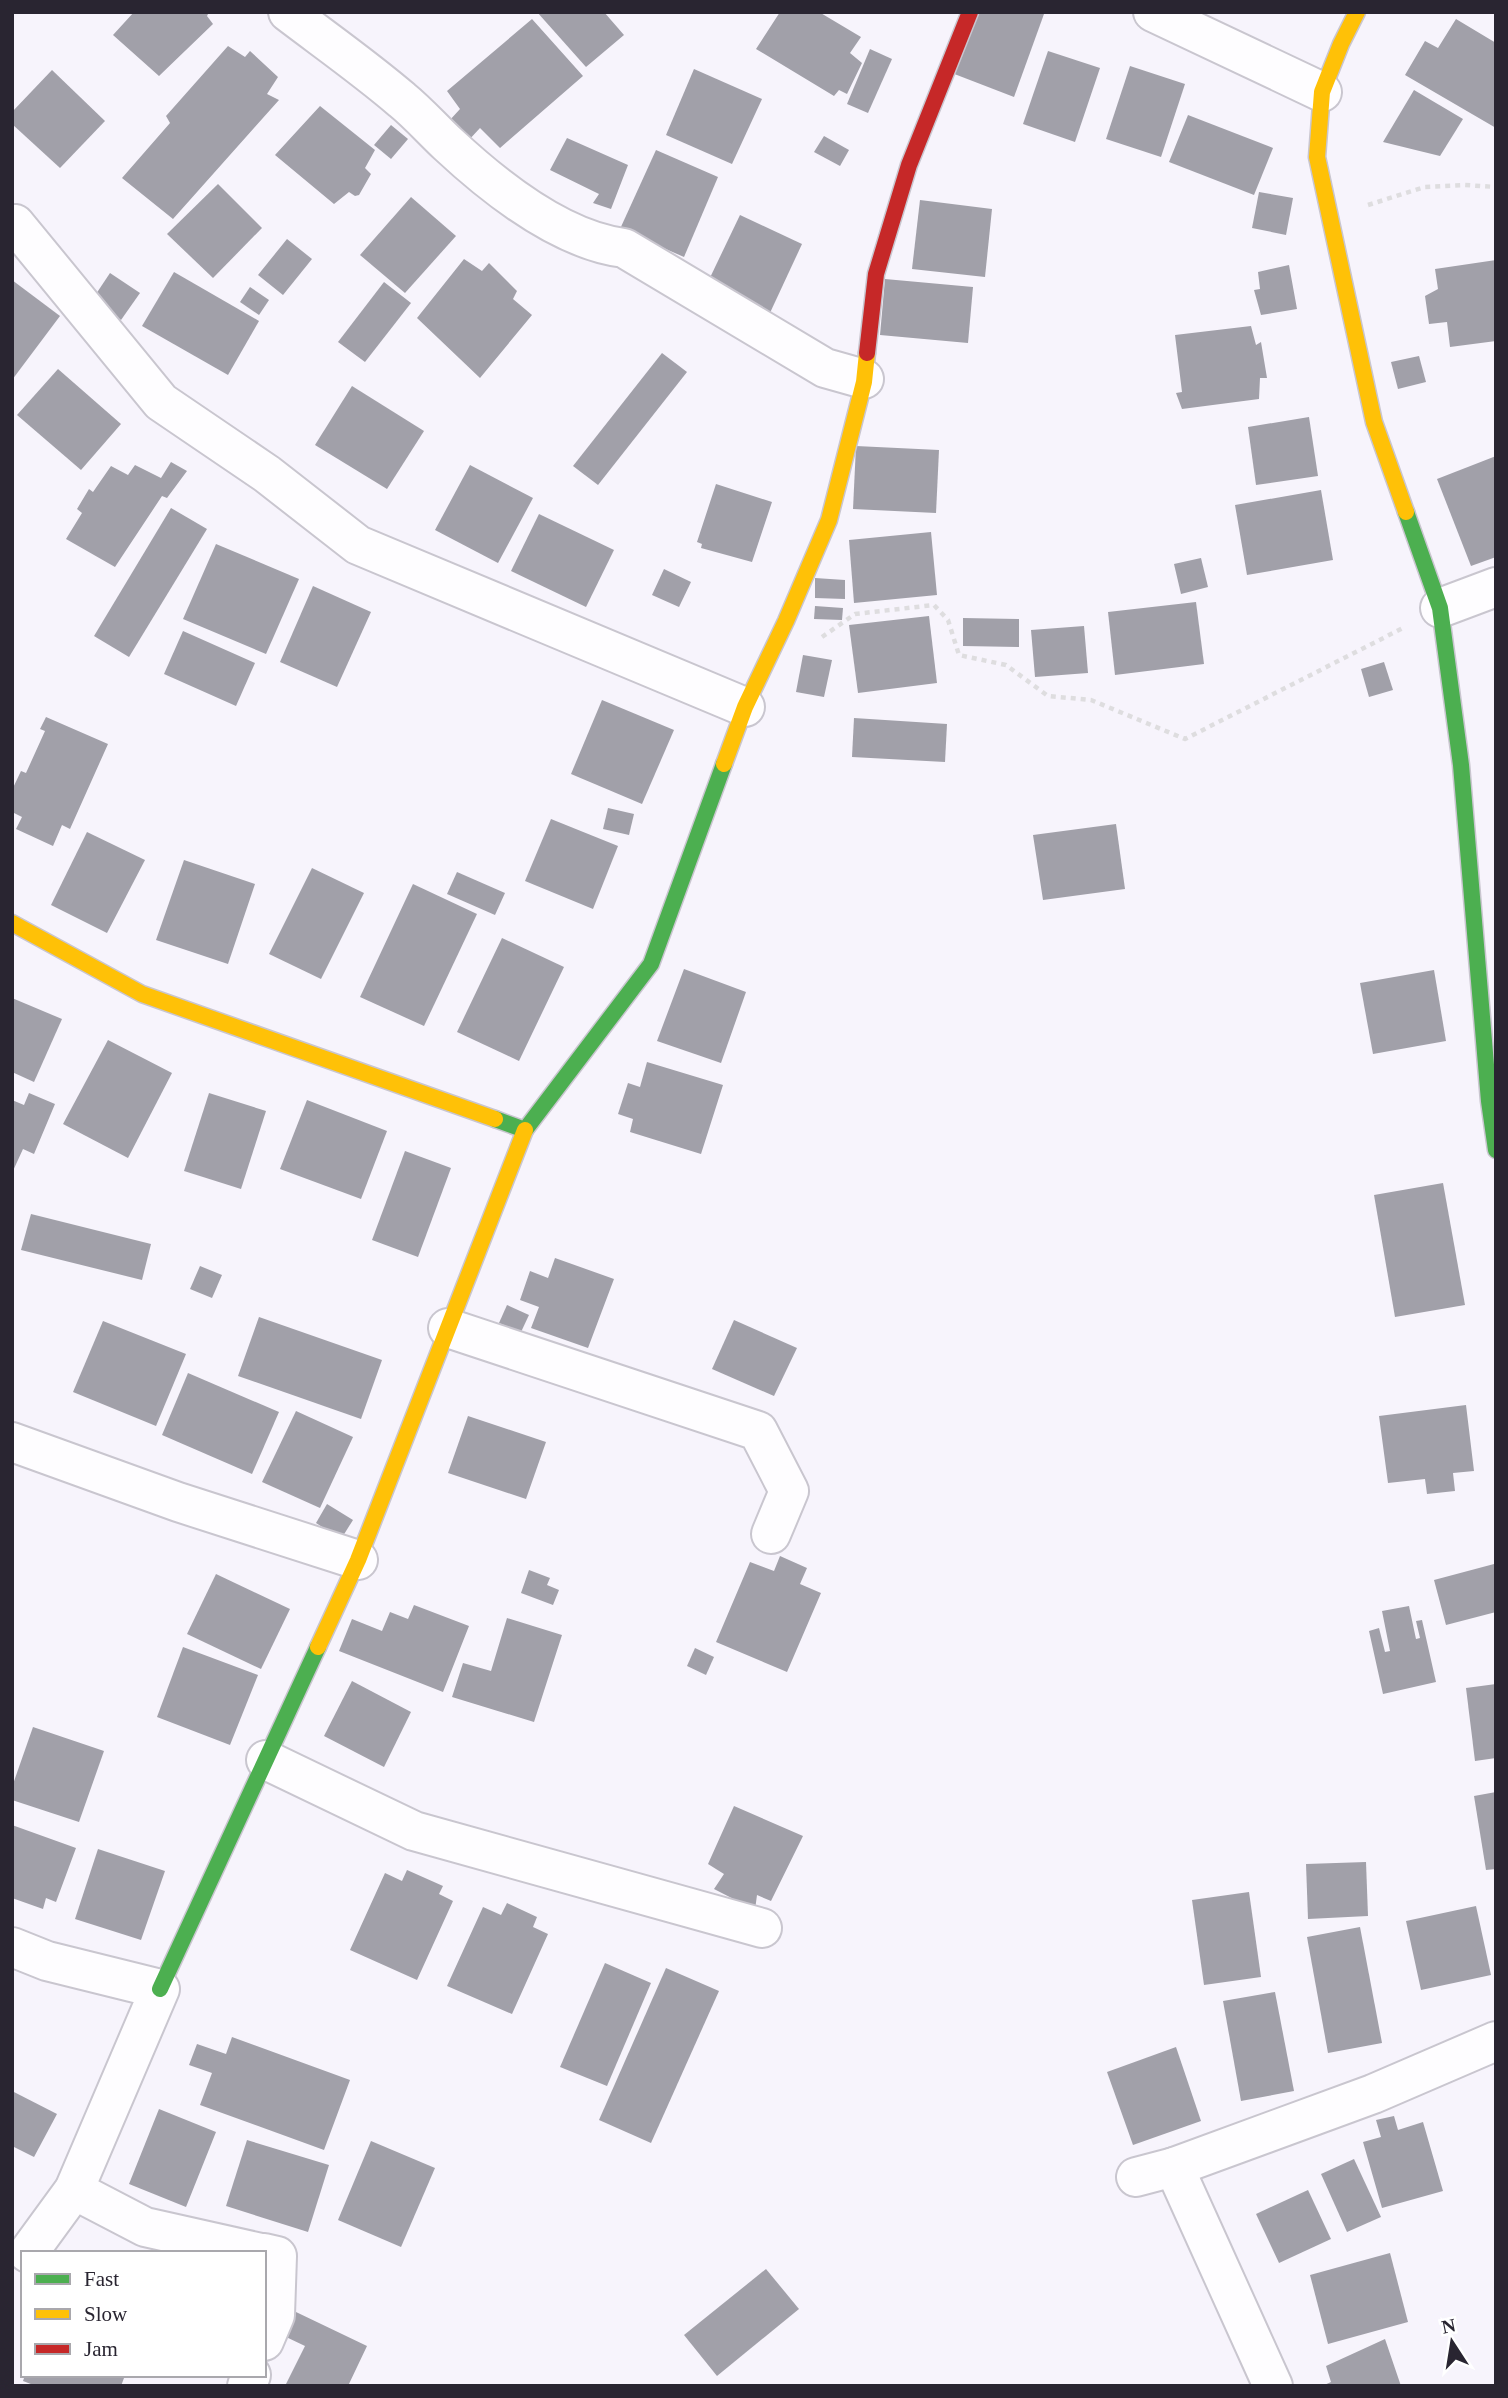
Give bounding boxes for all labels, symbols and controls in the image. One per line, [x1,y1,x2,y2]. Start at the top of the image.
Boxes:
legend [21,2251,266,2377]
text: Fast [84,2267,119,2291]
text: Slow [84,2302,128,2326]
north arrow [1417,2307,1487,2377]
text: N [1440,2314,1458,2338]
text: Jam [84,2337,118,2361]

